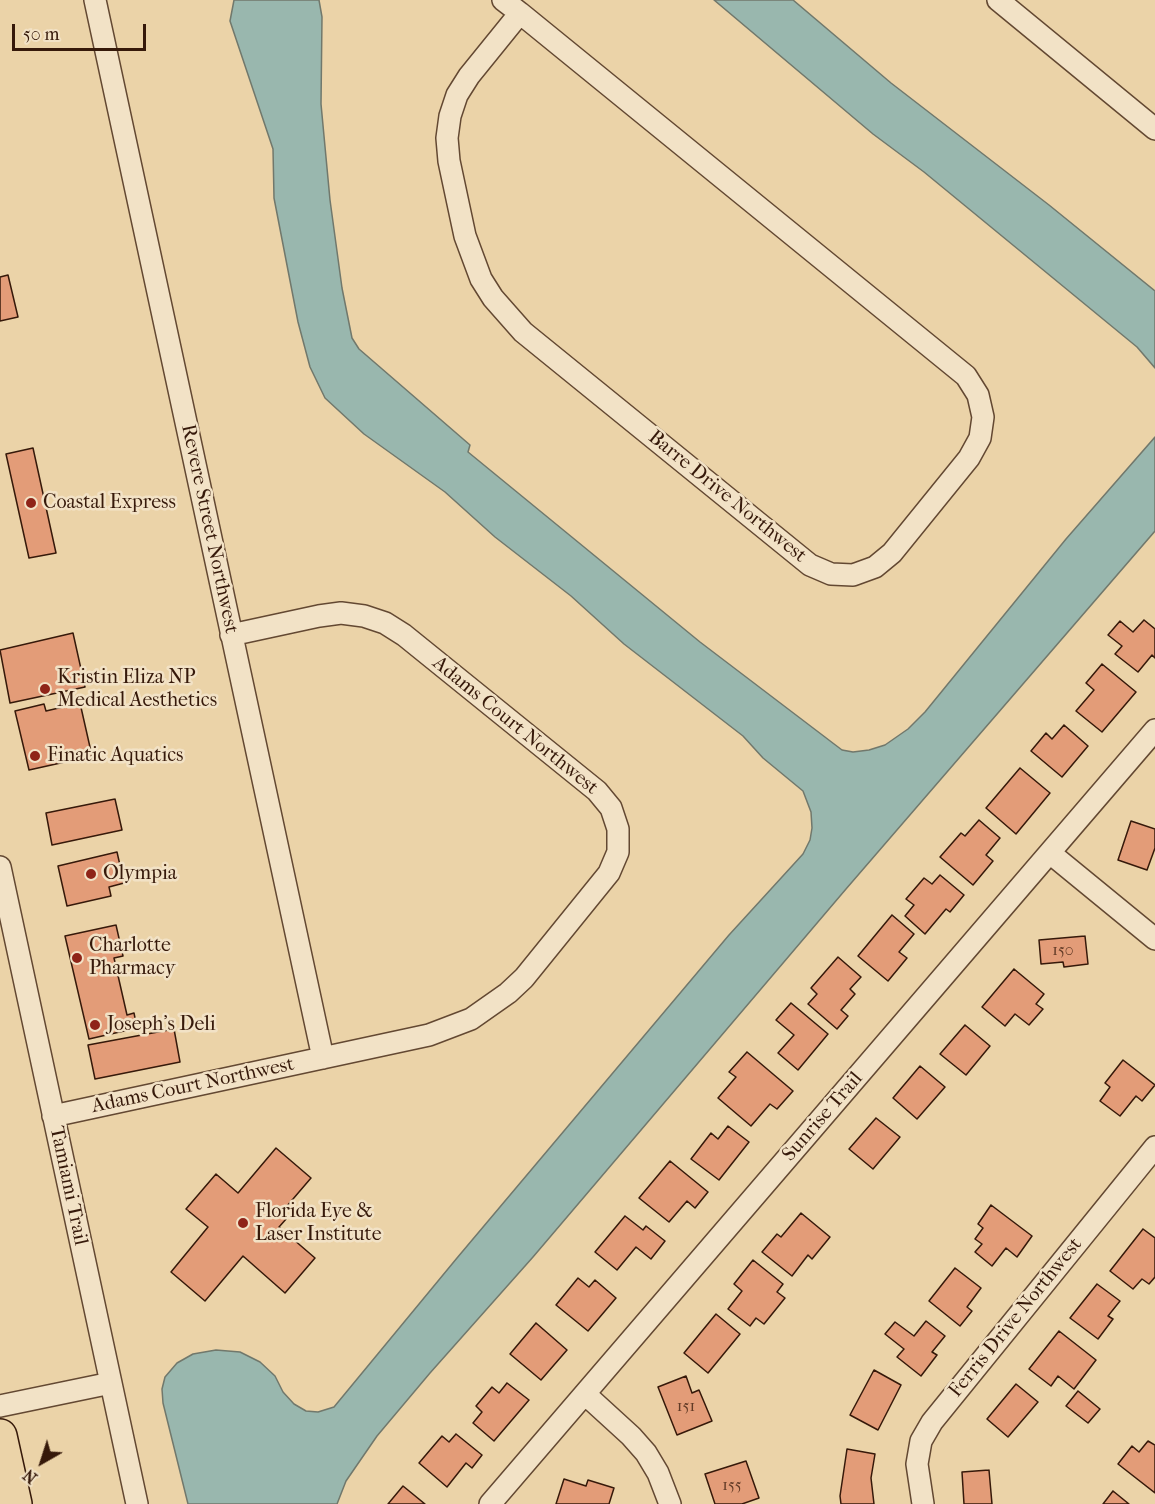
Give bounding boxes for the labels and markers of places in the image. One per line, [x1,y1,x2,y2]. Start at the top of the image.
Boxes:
place label: Coastal Express [43,491,176,515]
marker: Coastal Express [24,496,38,510]
place label: Kristin Eliza NP Medical Aesthetics [57,666,217,713]
marker: Kristin Eliza NP Medical Aesthetics [38,682,52,696]
place label: Finatic Aquatics [47,744,183,768]
marker: Finatic Aquatics [28,749,42,763]
place label: Olympia [103,862,177,886]
marker: Olympia [84,867,98,881]
place label: Charlotte Pharmacy [89,934,175,981]
marker: Charlotte Pharmacy [70,951,84,965]
place label: Joseph's Deli [107,1013,216,1037]
marker: Joseph's Deli [88,1018,102,1032]
place label: Florida Eye & Laser Institute [255,1200,382,1247]
marker: Florida Eye & Laser Institute [236,1216,250,1230]

